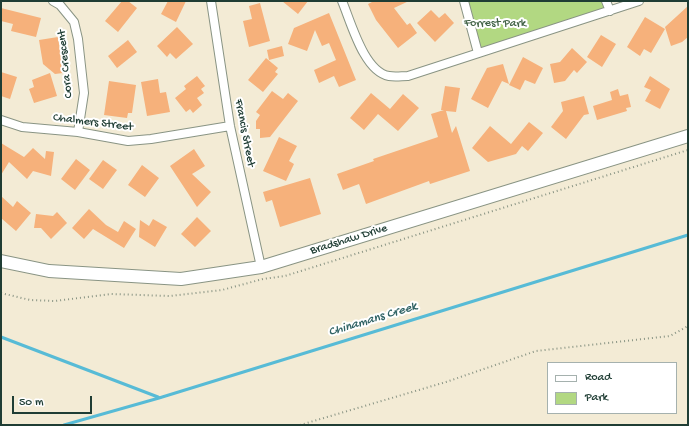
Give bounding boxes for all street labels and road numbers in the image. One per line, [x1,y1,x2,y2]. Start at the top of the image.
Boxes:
street label: Cora Crescent [55,29,77,99]
street label: Francis Street [230,98,258,168]
street label: Chalmers Street [52,111,134,135]
street label: Bradshaw Drive [309,221,389,259]

